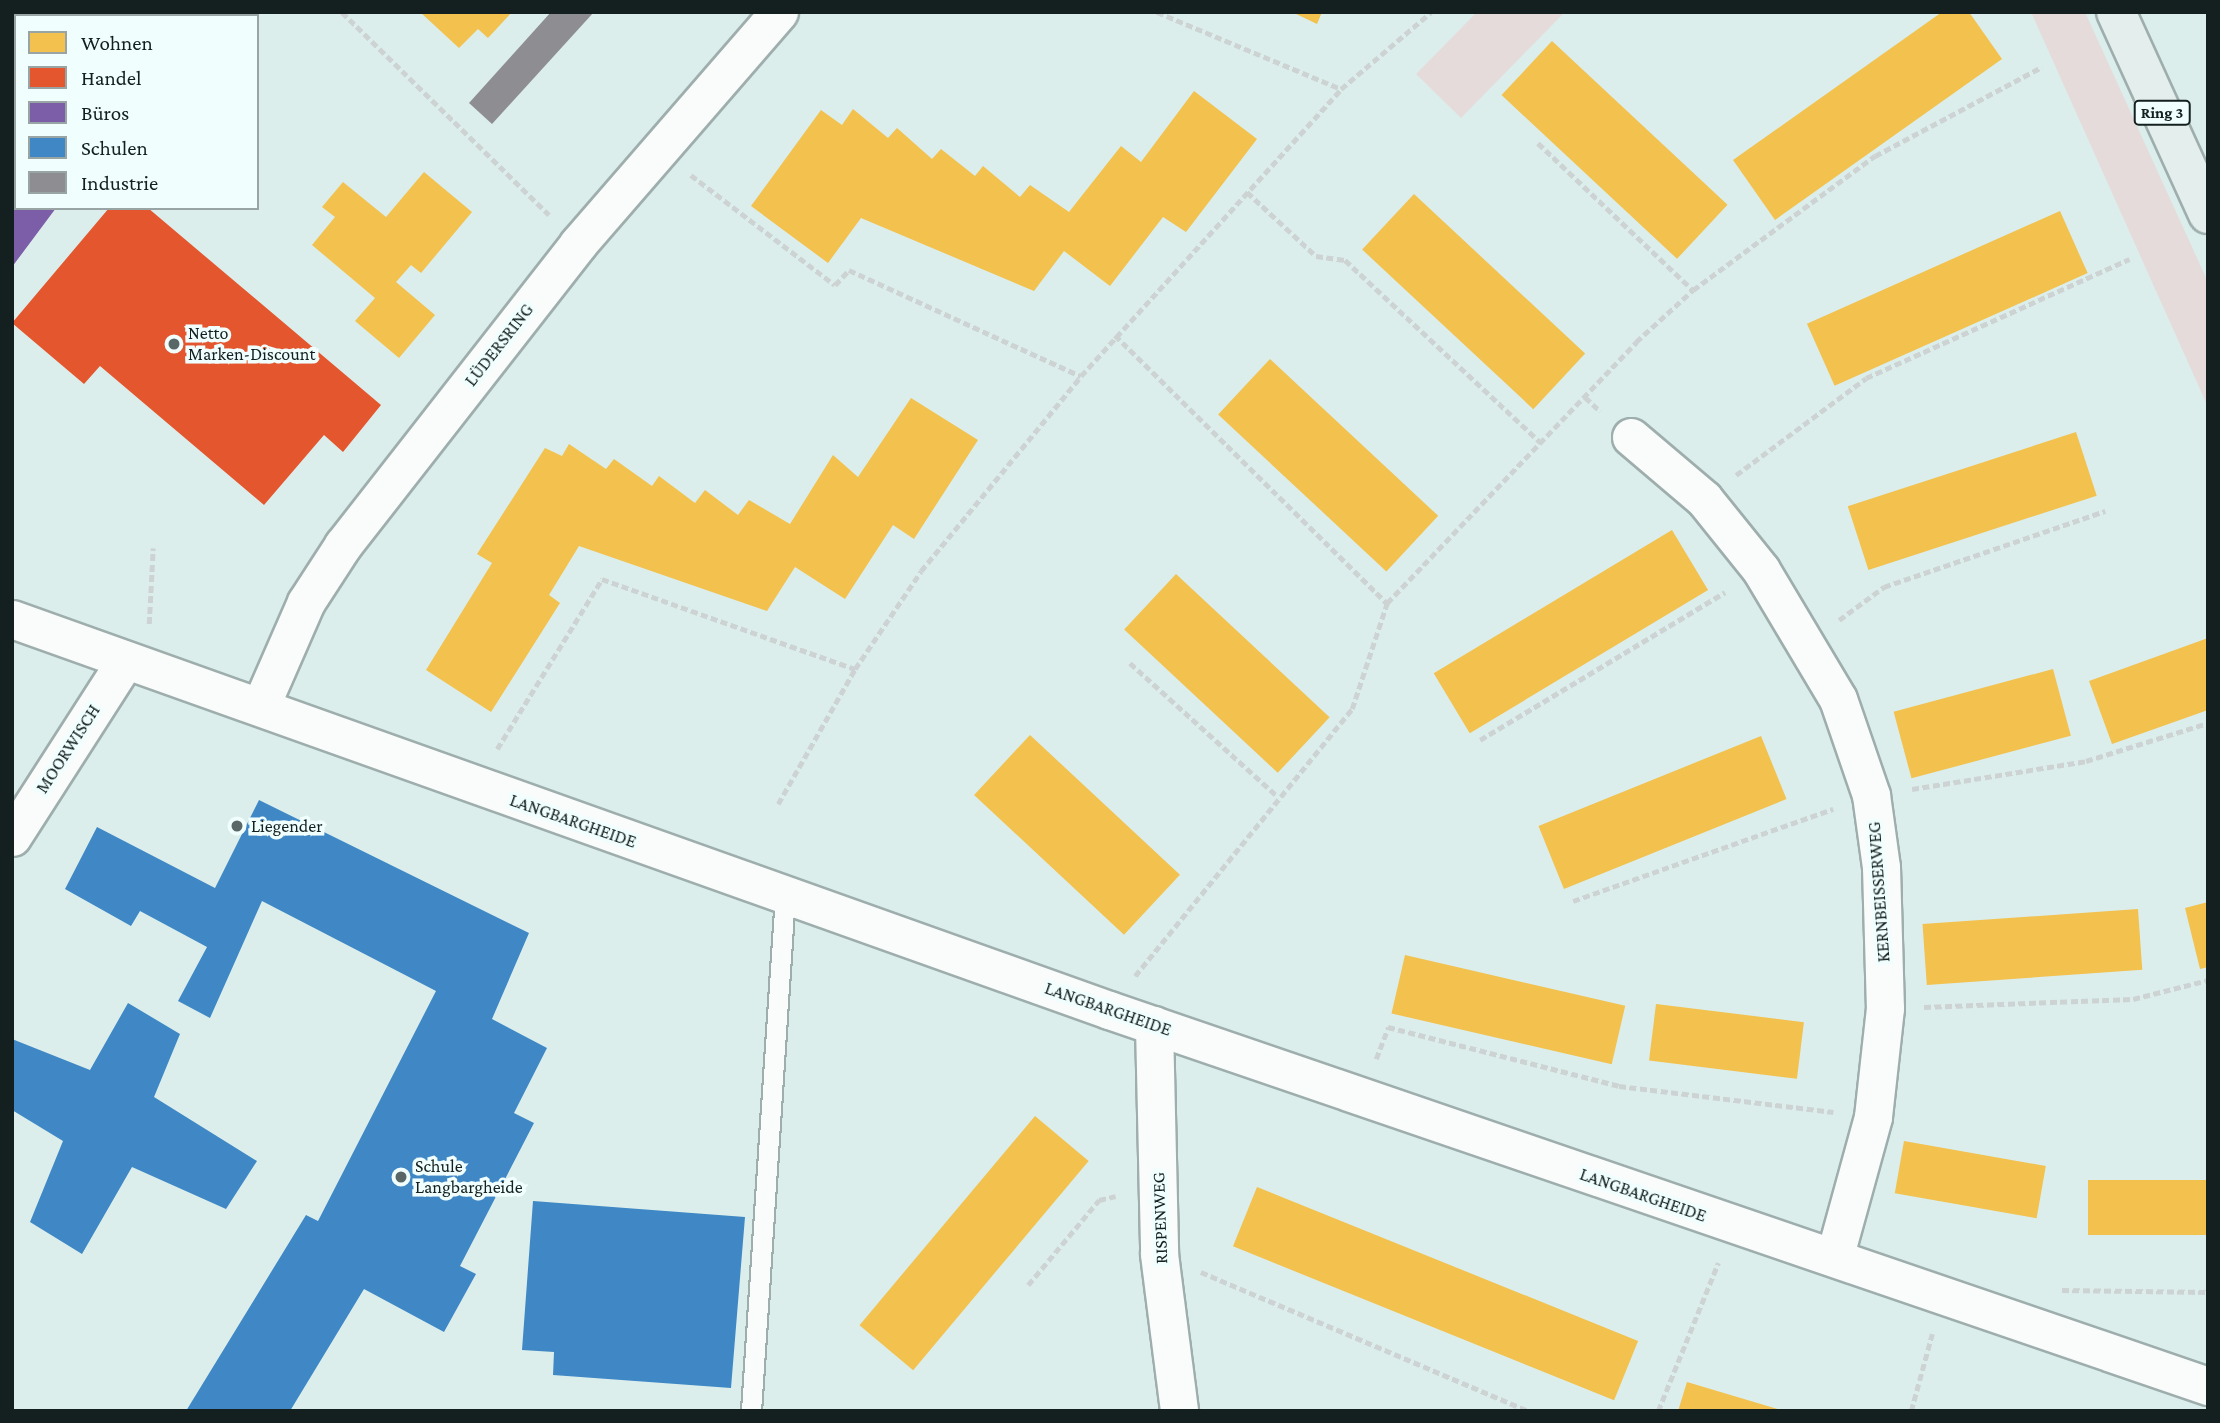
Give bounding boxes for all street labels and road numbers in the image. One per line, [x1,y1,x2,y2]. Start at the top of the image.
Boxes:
road number: Ring 3 [2132,100,2192,125]
street label: LÜDERSRING [460,299,538,391]
street label: MOORWISCH [31,701,105,797]
street label: LANGBARGHEIDE [507,789,639,853]
street label: KERNBEISSERWEG [1863,821,1895,963]
street label: LANGBARGHEIDE [1042,977,1174,1041]
street label: LANGBARGHEIDE [1577,1163,1709,1227]
street label: RISPENWEG [1148,1172,1172,1264]

